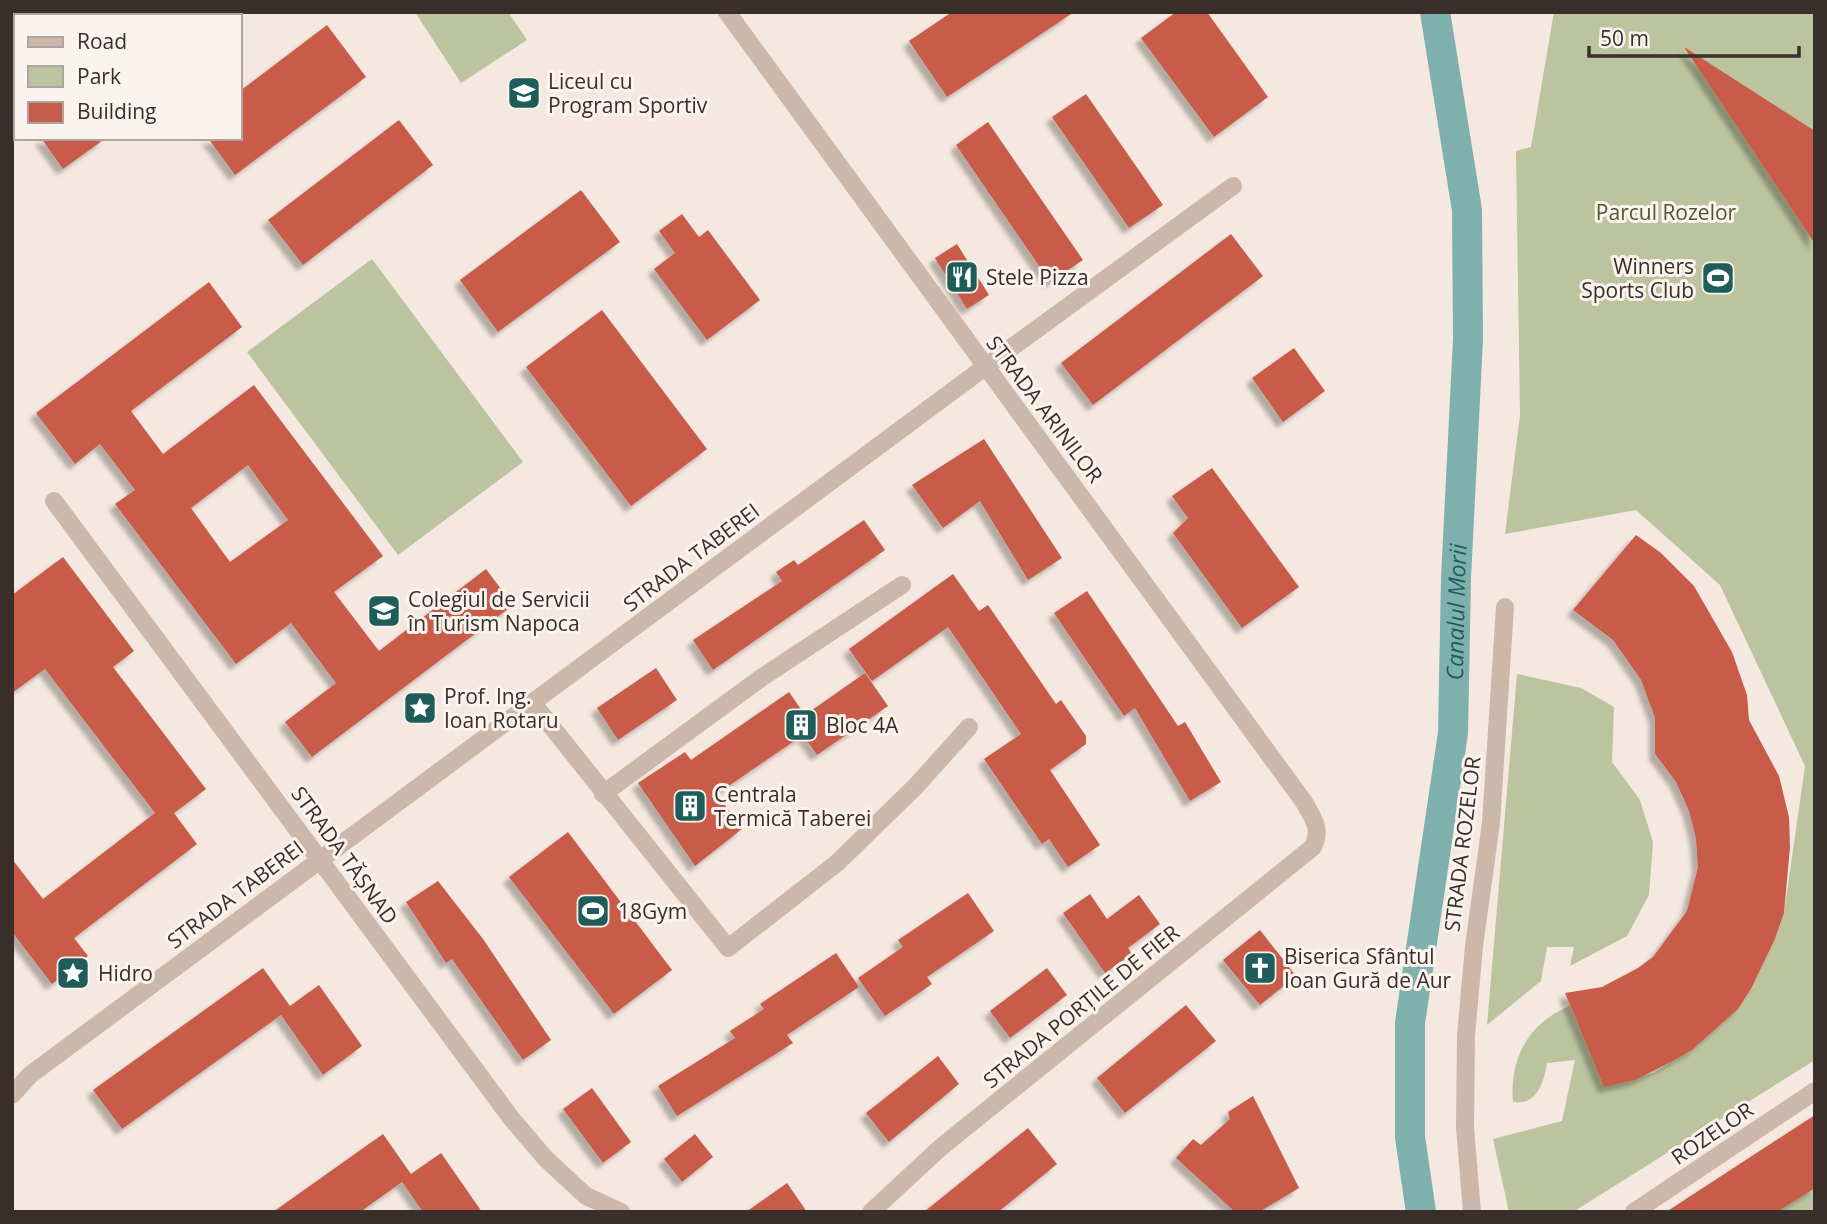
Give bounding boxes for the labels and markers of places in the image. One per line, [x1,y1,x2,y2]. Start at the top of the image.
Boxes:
place label: Liceul cu Program Sportiv [548,67,708,119]
school or university icon: Liceul cu Program Sportiv [505,74,543,112]
place label: Winners Sports Club [1581,252,1694,304]
restaurant icon: Stele Pizza [943,258,981,296]
sports icon: Winners Sports Club [1699,259,1737,297]
place label: Stele Pizza [986,263,1089,291]
place label: Colegiul de Servicii în Turism Napoca [407,585,590,637]
school or university icon: Colegiul de Servicii în Turism Napoca [365,592,403,630]
place label: Prof. Ing. Ioan Rotaru [444,682,559,734]
place icon: Prof. Ing. Ioan Rotaru [401,689,439,727]
building icon: Bloc 4A [782,706,820,744]
place label: Bloc 4A [826,711,899,739]
place label: Centrala Termică Taberei [714,780,871,832]
building icon: Centrala Termică Taberei [671,787,709,825]
sports icon: 18Gym [574,892,612,930]
place label: 18Gym [618,897,687,925]
place label: Biserica Sfântul Ioan Gură de Aur [1284,942,1452,994]
church icon: Biserica Sfântul Ioan Gură de Aur [1241,949,1279,987]
place icon: Hidro [54,954,92,992]
place label: Hidro [98,959,153,987]

